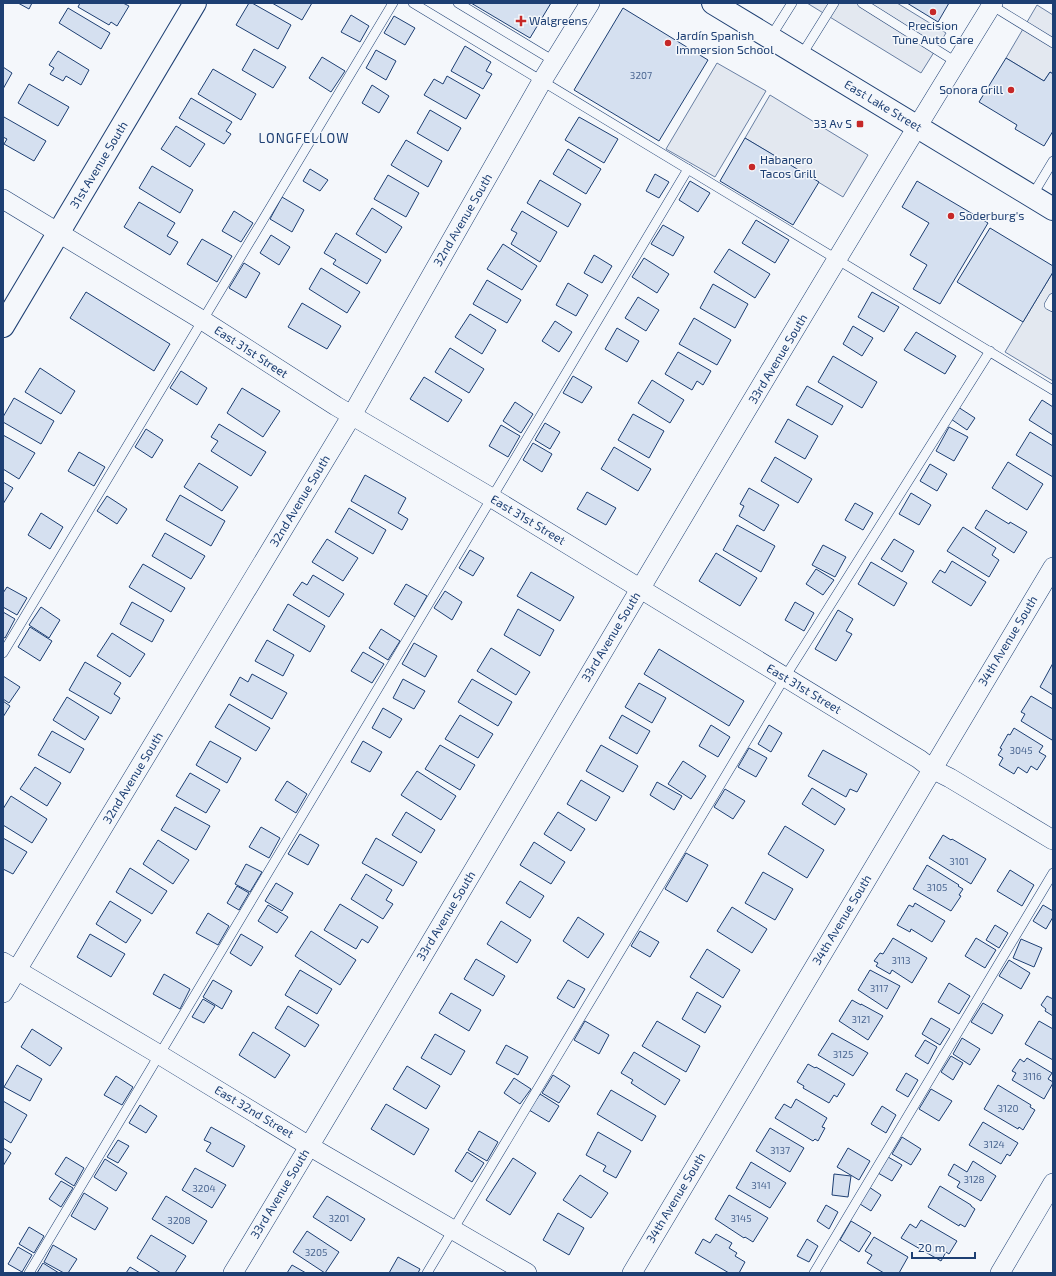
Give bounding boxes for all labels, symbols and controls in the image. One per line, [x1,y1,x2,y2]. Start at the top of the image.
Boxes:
marker: Precision Tune Auto Care [928,7,938,17]
place label: Walgreens [529,13,588,27]
marker: Walgreens [516,16,526,26]
place label: Precision Tune Auto Care [892,18,974,46]
place label: Jardín Spanish Immersion School [676,28,774,56]
marker: Jardín Spanish Immersion School [663,38,673,48]
house number: 3207 [630,69,652,81]
street label: East Lake Street [842,77,925,134]
place label: Sonora Grill [939,82,1003,96]
marker: Sonora Grill [1006,85,1016,95]
place label: 33 Av S [814,116,852,130]
street label: 31st Avenue South [67,118,130,211]
marker: 33 Av S [855,119,865,129]
district label: LONGFELLOW [259,130,349,146]
place label: Habanero Tacos Grill [760,152,817,180]
marker: Habanero Tacos Grill [747,162,757,172]
street label: 32nd Avenue South [430,171,494,268]
place label: Soderburg's [959,208,1024,222]
marker: Soderburg's [946,211,956,221]
street label: 33rd Avenue South [745,311,809,406]
street label: East 31st Street [212,322,291,380]
street label: 32nd Avenue South [266,452,332,549]
street label: East 31st Street [489,491,569,547]
street label: 33rd Avenue South [578,589,642,684]
street label: 34th Avenue South [975,593,1040,688]
street label: East 31st Street [765,660,845,716]
street label: 32nd Avenue South [99,729,165,826]
house number: 3045 [1009,744,1033,756]
house number: 3101 [949,855,969,867]
street label: 33rd Avenue South [413,868,477,963]
street label: 34th Avenue South [809,872,874,967]
house number: 3105 [927,881,947,893]
house number: 3113 [891,954,911,966]
house number: 3117 [870,982,888,994]
house number: 3121 [851,1013,871,1025]
house number: 3125 [833,1048,853,1060]
house number: 3116 [1022,1070,1042,1082]
street label: East 32nd Street [212,1082,297,1141]
house number: 3120 [997,1102,1019,1114]
house number: 3124 [983,1138,1005,1150]
house number: 3137 [770,1144,790,1156]
street label: 33rd Avenue South [247,1146,311,1241]
street label: 34th Avenue South [643,1150,708,1245]
house number: 3128 [963,1173,985,1185]
house number: 3141 [751,1179,771,1191]
house number: 3204 [192,1182,216,1194]
house number: 3201 [328,1212,350,1224]
house number: 3145 [730,1212,752,1224]
house number: 3208 [167,1214,191,1226]
scale bar [912,1234,975,1260]
text: 20 m [918,1240,945,1254]
house number: 3205 [305,1246,327,1258]

